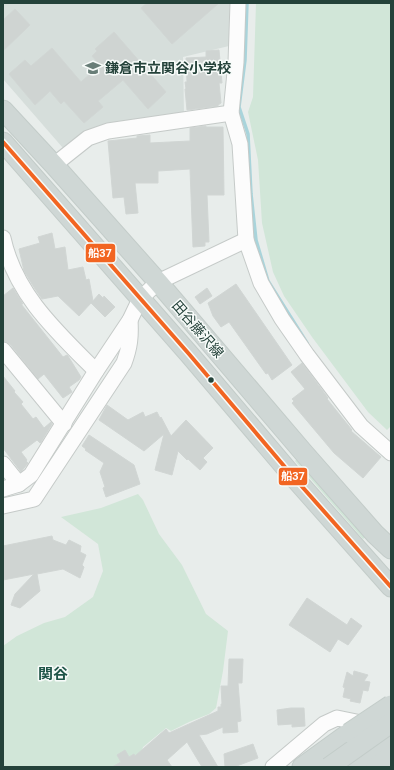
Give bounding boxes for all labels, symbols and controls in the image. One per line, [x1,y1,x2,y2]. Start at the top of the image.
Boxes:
school or university icon: 鎌倉市立関谷小学校 [84,59,102,77]
place label: 鎌倉市立関谷小学校 [105,60,231,76]
line badge: 船37 [85,243,116,263]
text: 船37 [88,247,112,260]
street label: 田谷藤沢線 [169,297,227,361]
unlabelled marker [206,375,216,385]
line badge: 船37 [278,467,308,486]
text: 船37 [281,470,305,483]
district label: 関谷 [38,665,68,683]

